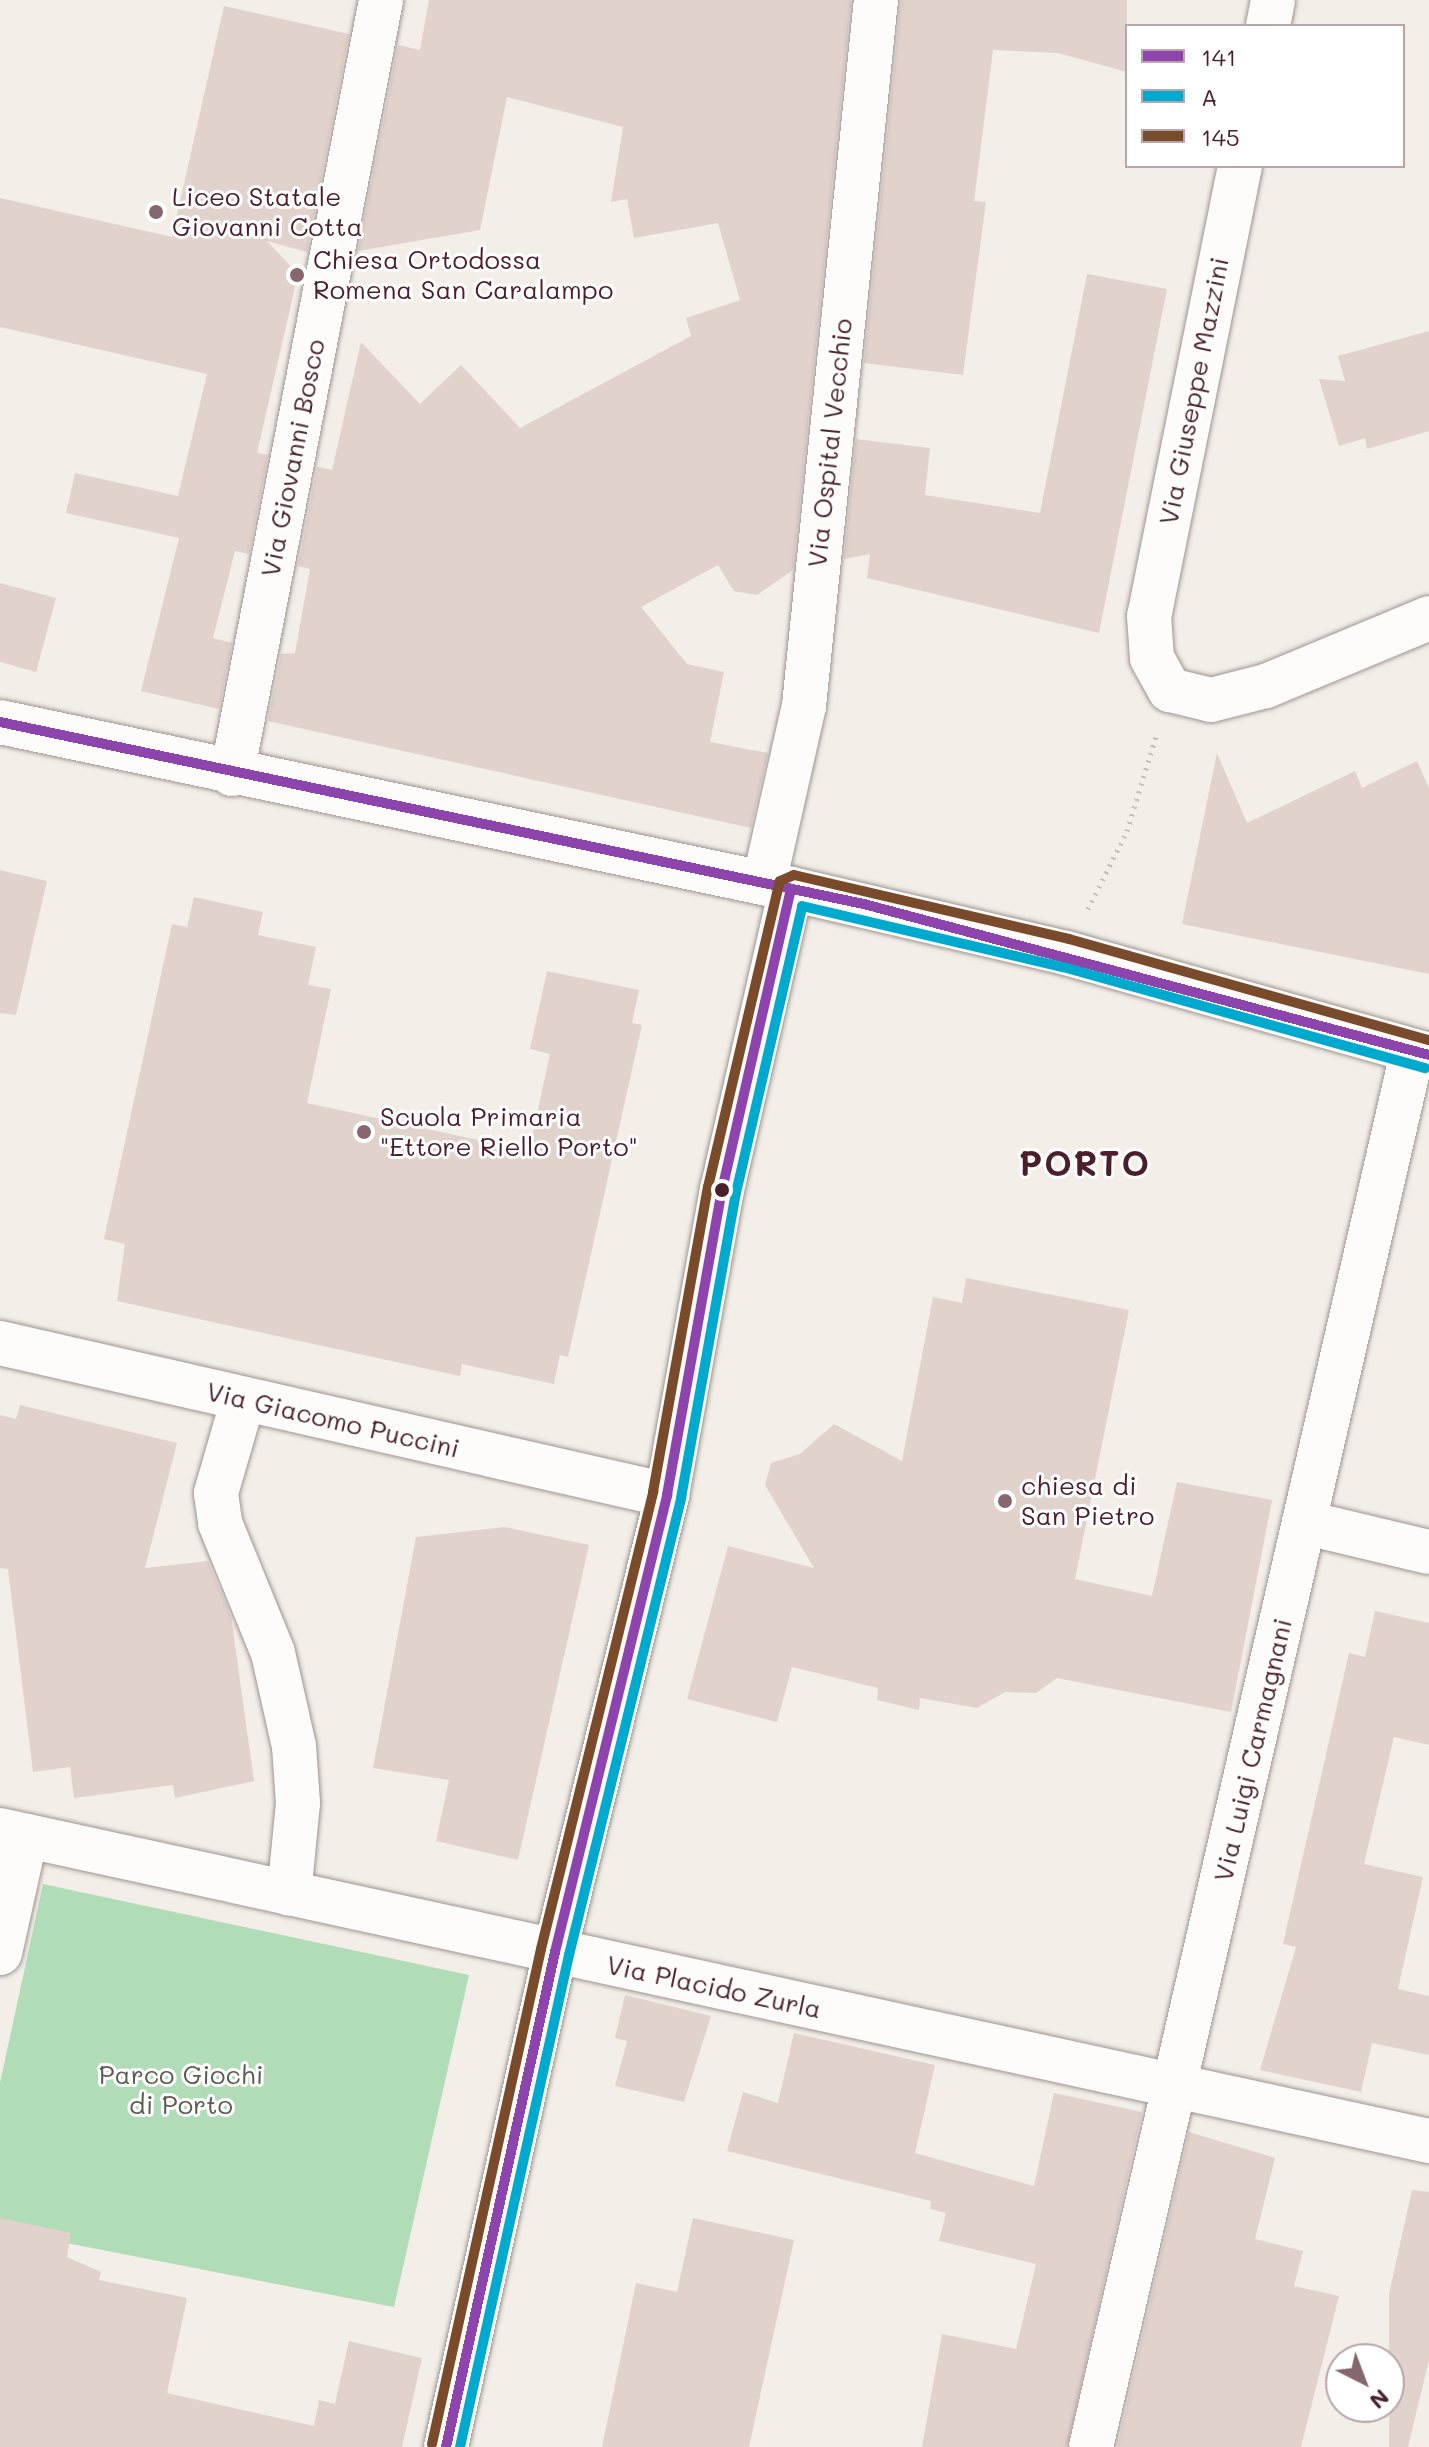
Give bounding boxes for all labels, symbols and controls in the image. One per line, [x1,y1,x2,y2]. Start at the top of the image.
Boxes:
legend [1125,24,1405,168]
text: 141 [1201,41,1237,72]
text: A [1201,81,1218,112]
text: 145 [1201,121,1240,152]
place label: Liceo Statale Giovanni Cotta [172,181,363,242]
marker: Liceo Statale Giovanni Cotta [147,203,165,221]
place label: Chiesa Ortodossa Romena San Caralampo [313,244,613,306]
street label: Via Giuseppe Mazzini [1153,255,1235,527]
marker: Chiesa Ortodossa Romena San Caralampo [288,266,306,284]
street label: Via Ospital Vecchio [801,317,859,569]
street label: Via Giovanni Bosco [255,336,331,580]
place label: Scuola Primaria "Ettore Riello Porto" [380,1101,638,1162]
marker: Scuola Primaria "Ettore Riello Porto" [355,1123,373,1141]
district label: PORTO [1019,1143,1151,1183]
unlabelled marker [714,1182,730,1198]
street label: Via Giacomo Puccini [203,1376,463,1464]
place label: chiesa di San Pietro [1021,1470,1154,1532]
marker: chiesa di San Pietro [996,1492,1014,1510]
street label: Via Luigi Carmagnani [1208,1615,1298,1885]
street label: Via Placido Zurla [604,1949,824,2025]
park label: Parco Giochi di Porto [99,2059,263,2120]
north arrow [1325,2343,1405,2423]
text: N [1364,2383,1396,2416]

